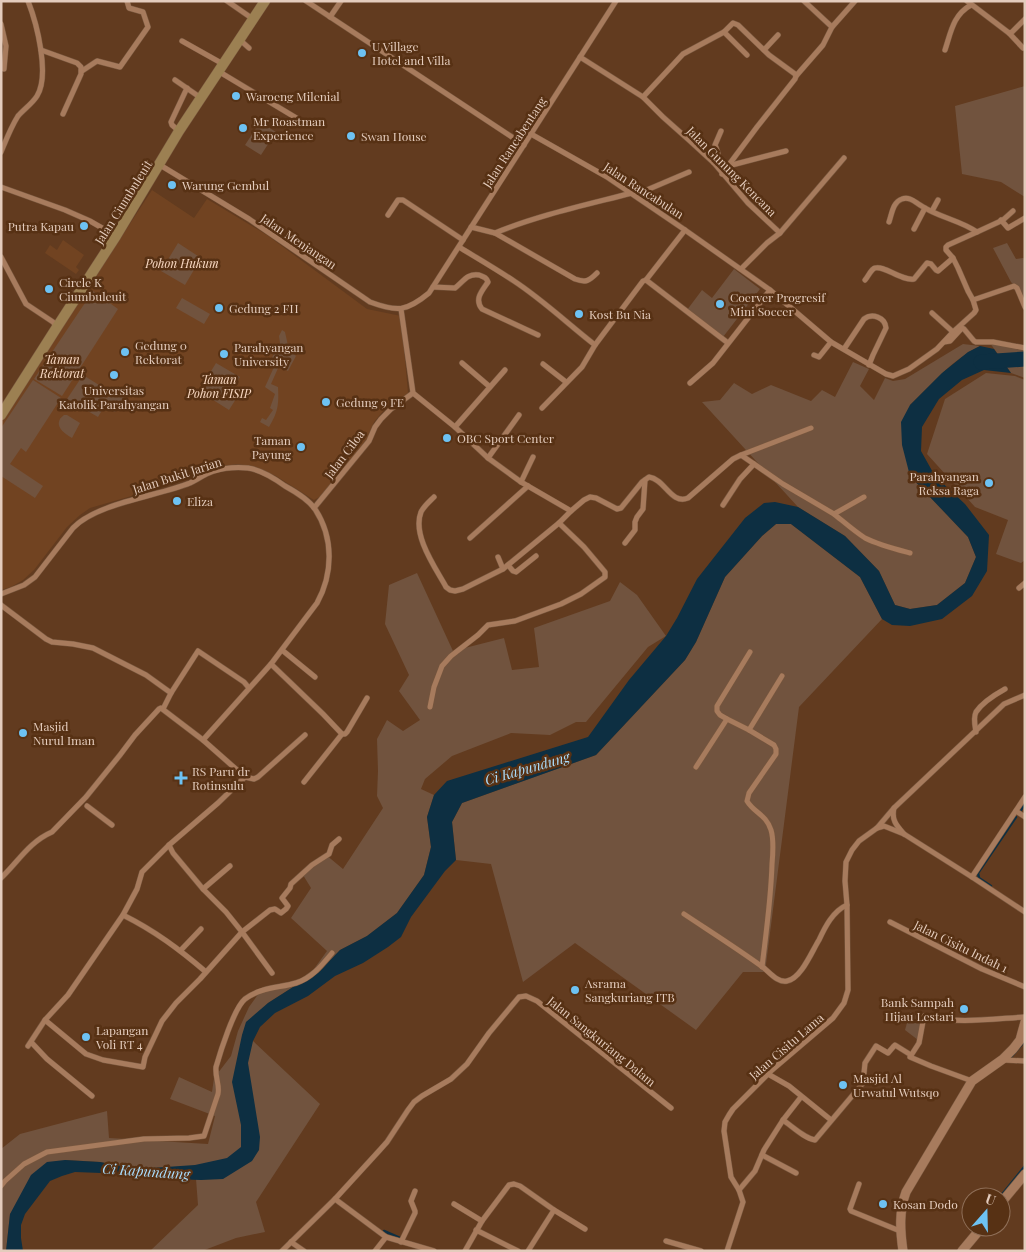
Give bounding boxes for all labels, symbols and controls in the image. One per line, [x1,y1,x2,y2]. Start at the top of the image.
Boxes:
place label: U Village Hotel and Villa [372,38,450,68]
marker: U Village Hotel and Villa [356,47,368,59]
place label: Waroeng Milenial [245,88,340,104]
marker: Waroeng Milenial [230,90,242,102]
street label: Jalan Rancabentang [478,93,550,191]
place label: Mr Roastman Experience [253,113,325,143]
marker: Mr Roastman Experience [237,122,249,134]
street label: Jalan Gunung Kencana [683,122,780,219]
place label: Swan House [361,128,427,144]
marker: Swan House [345,130,357,142]
street label: Jalan Ciumbuleuit [90,156,156,248]
street label: Jalan Rancabulan [600,158,687,222]
place label: Warung Gembul [181,177,270,193]
marker: Warung Gembul [166,179,178,191]
street label: Jalan Menjangan [257,209,340,272]
place label: Putra Kapau [8,218,74,234]
marker: Putra Kapau [78,220,90,232]
park label: Pohon Hukum [144,255,219,271]
place label: Circle K Ciumbuleuit [59,274,127,304]
marker: Circle K Ciumbuleuit [43,283,55,295]
place label: Coerver Progresif Mini Soccer [730,289,826,319]
marker: Coerver Progresif Mini Soccer [714,298,726,310]
place label: Gedung 2 FH [229,300,298,316]
marker: Gedung 2 FH [213,302,225,314]
place label: Kost Bu Nia [589,306,651,322]
marker: Kost Bu Nia [573,308,585,320]
place label: Gedung 0 Rektorat [135,337,187,367]
place label: Parahyangan University [234,339,304,369]
marker: Gedung 0 Rektorat [119,346,131,358]
marker: Parahyangan University [218,348,230,360]
park label: Taman Rektorat [39,351,85,381]
marker: Universitas Katolik Parahyangan [108,369,120,381]
park label: Taman Pohon FISIP [186,371,252,401]
place label: Universitas Katolik Parahyangan [59,382,169,412]
place label: Gedung 9 FE [336,394,404,410]
marker: Gedung 9 FE [320,396,332,408]
street label: Jalan Ciloa [320,426,367,482]
place label: OBC Sport Center [457,430,555,446]
place label: Taman Payung [252,432,292,462]
marker: OBC Sport Center [441,432,453,444]
marker: Taman Payung [295,441,307,453]
street label: Jalan Bukit Jarian [130,453,223,497]
place label: Parahyangan Reksa Raga [909,468,979,498]
marker: Parahyangan Reksa Raga [983,477,995,489]
place label: Eliza [187,493,213,509]
marker: Eliza [171,495,183,507]
place label: Masjid Nurul Iman [33,718,95,748]
marker: Masjid Nurul Iman [17,727,29,739]
water label: Ci Kapundung [482,746,573,789]
place label: RS Paru dr Rotinsulu [192,763,250,793]
marker: RS Paru dr Rotinsulu [174,771,188,785]
street label: Jalan Cisitu Indah 1 [910,916,1011,976]
place label: Asrama Sangkuriang ITB [584,975,675,1005]
marker: Asrama Sangkuriang ITB [569,984,581,996]
street label: Jalan Sangkuriang Dalam [544,992,660,1090]
place label: Bank Sampah Hijau Lestari [881,994,954,1024]
marker: Bank Sampah Hijau Lestari [958,1003,970,1015]
street label: Jalan Cisitu Lama [745,1009,827,1083]
place label: Lapangan Voli RT 4 [95,1022,148,1052]
marker: Lapangan Voli RT 4 [80,1031,92,1043]
place label: Masjid Al Urwatul Wutsqo [853,1070,940,1100]
marker: Masjid Al Urwatul Wutsqo [837,1079,849,1091]
water label: Ci Kapundung [102,1158,192,1184]
north arrow [961,1187,1011,1237]
text: U [983,1189,999,1210]
place label: Kosan Dodo [893,1196,958,1212]
marker: Kosan Dodo [877,1198,889,1210]

